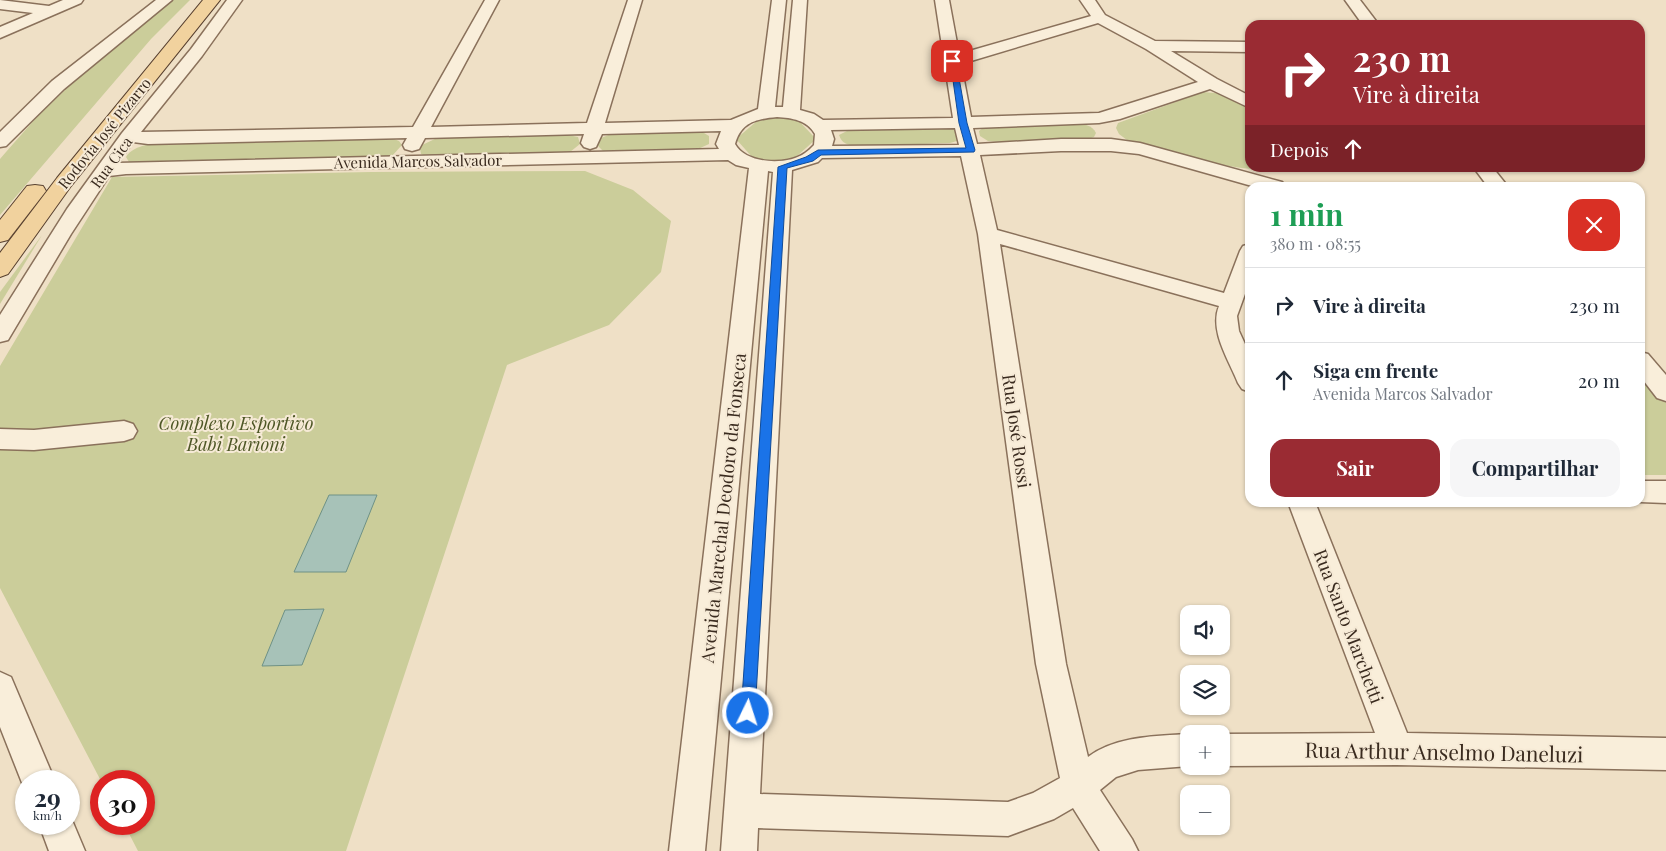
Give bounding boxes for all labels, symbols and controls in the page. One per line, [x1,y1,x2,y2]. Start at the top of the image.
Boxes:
text: 230 m [1353,34,1451,81]
pin [931,40,973,82]
icon: right [1270,40,1335,105]
icon: arrive [938,47,966,75]
street label: Rodovia José Pizarro [53,73,155,193]
text: Vire à direita [1353,79,1480,109]
street label: Rua Cica [86,132,137,192]
icon: ahead [1339,135,1367,163]
text: Depois [1270,136,1329,162]
street label: Avenida Marcos Salvador [333,150,503,172]
text: 1 min [1270,194,1344,234]
button: close [1568,199,1620,251]
text: 380 m · 08:55 [1270,233,1361,254]
icon: right [1270,291,1298,319]
text: Vire à direita [1313,292,1426,318]
text: 230 m [1569,292,1620,318]
street label: Avenida Marechal Deodoro da Fonseca [695,352,751,665]
text: Siga em frente [1313,357,1438,383]
icon: ahead [1270,366,1298,394]
text: 20 m [1578,367,1620,393]
street label: Rua José Rossi [997,372,1037,490]
text: Avenida Marcos Salvador [1313,383,1493,404]
park label: Complexo Esportivo Babi Barioni [159,411,314,456]
button: Sair [1270,439,1440,497]
button: Compartilhar [1450,439,1620,497]
street label: Rua Santo Marchetti [1309,545,1389,707]
map controls [1180,605,1230,835]
button: sound [1180,605,1230,655]
button: layers [1180,665,1230,715]
position arrow [721,686,773,738]
button: + [1180,725,1230,775]
street label: Rua Arthur Anselmo Daneluzi [1304,735,1584,767]
speed limit sign: 30 [90,770,155,835]
text: 29 [34,780,61,813]
button: − [1180,785,1230,835]
text: km/h [33,807,62,823]

